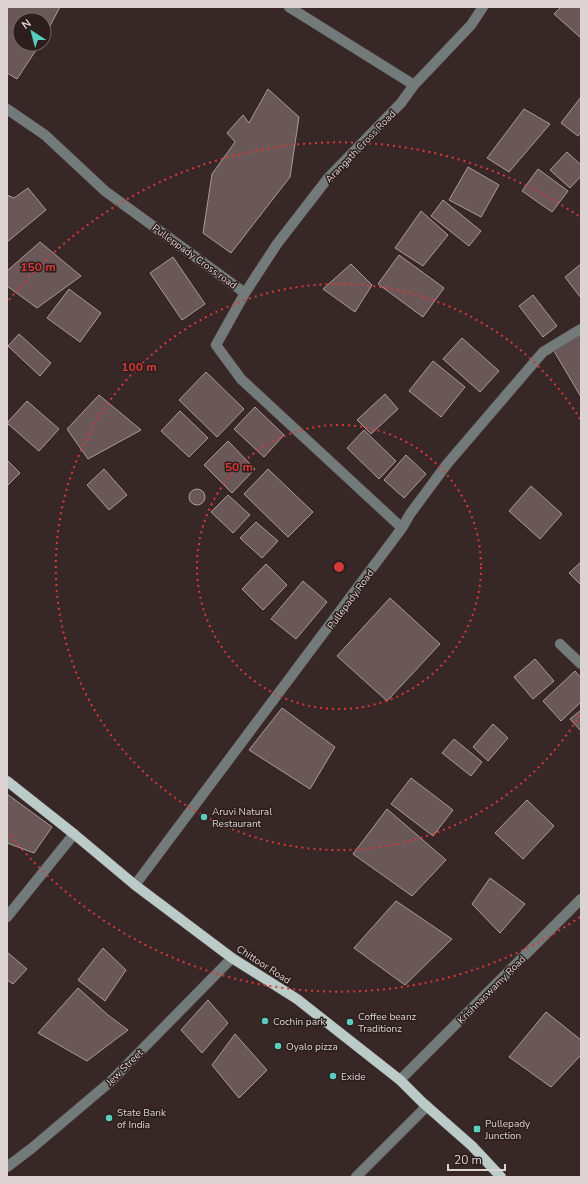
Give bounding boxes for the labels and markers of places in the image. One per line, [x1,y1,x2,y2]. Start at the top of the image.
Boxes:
centre of rings [332,560,346,574]
place label: Aruvi Natural Restaurant [212,805,272,831]
marker: Aruvi Natural Restaurant [199,812,209,822]
place label: Coffee beanz Traditionz [358,1010,417,1036]
place label: Cochin park [273,1015,327,1029]
marker: Cochin park [260,1016,270,1026]
marker: Coffee beanz Traditionz [345,1017,355,1027]
place label: Oyalo pizza [286,1040,338,1054]
marker: Oyalo pizza [273,1041,283,1051]
place label: Exide [341,1070,366,1084]
marker: Exide [328,1071,338,1081]
place label: State Bank of India [117,1106,167,1132]
marker: State Bank of India [104,1113,114,1123]
place label: Pullepady Junction [484,1117,531,1143]
marker: Pullepady Junction [472,1124,482,1134]

